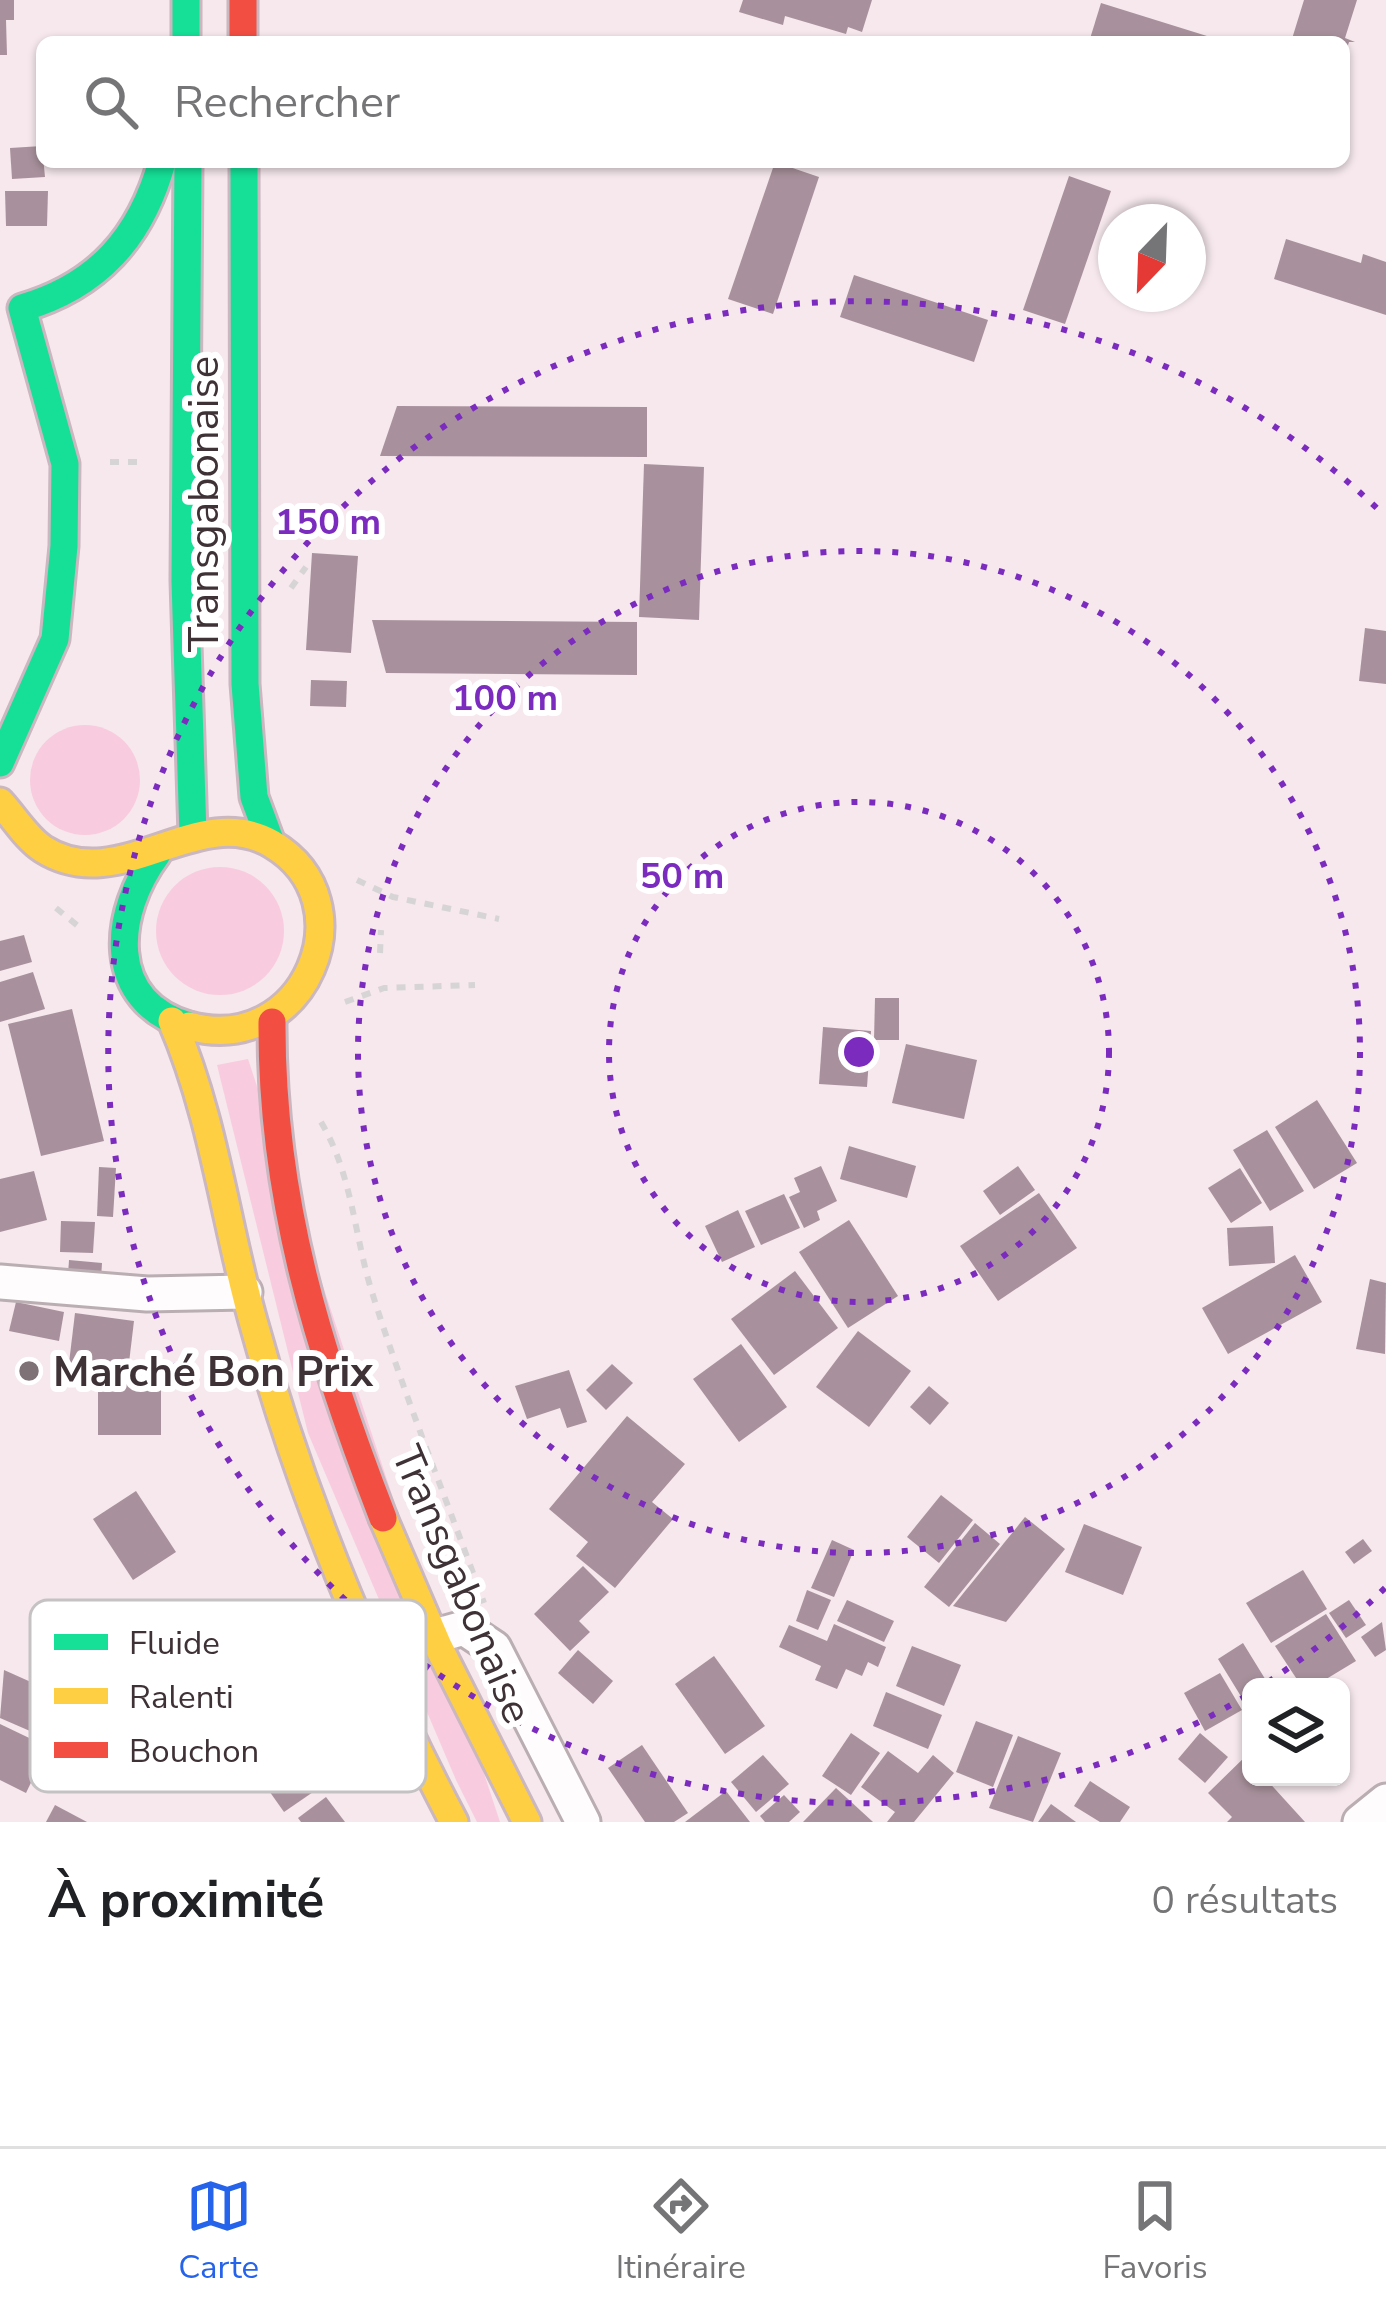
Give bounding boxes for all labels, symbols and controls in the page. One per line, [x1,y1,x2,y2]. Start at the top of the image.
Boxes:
search box [36,36,1350,168]
icon: search [78,69,144,135]
text: Rechercher [174,72,400,133]
north arrow [1098,204,1206,312]
street label: Transgabonaise [176,356,233,652]
text: 150 m [275,498,381,547]
text: 100 m [452,674,558,723]
text: 50 m [640,852,724,901]
centre of rings [838,1031,880,1073]
place label: Marché Bon Prix [53,1344,374,1401]
marker: Marché Bon Prix [16,1358,42,1384]
street label: Transgabonaise [377,1437,546,1732]
legend [30,1600,426,1792]
text: Fluide [129,1621,220,1666]
text: Ralenti [129,1675,234,1720]
map controls [1242,1678,1350,1786]
button: layers [1242,1678,1350,1786]
text: Bouchon [129,1729,259,1774]
text: À proximité [48,1865,324,1935]
text: 0 résultats [1152,1874,1338,1927]
tab: Carte [178,2173,259,2290]
tab: Itinéraire [616,2173,746,2290]
tab: Favoris [1102,2173,1208,2290]

